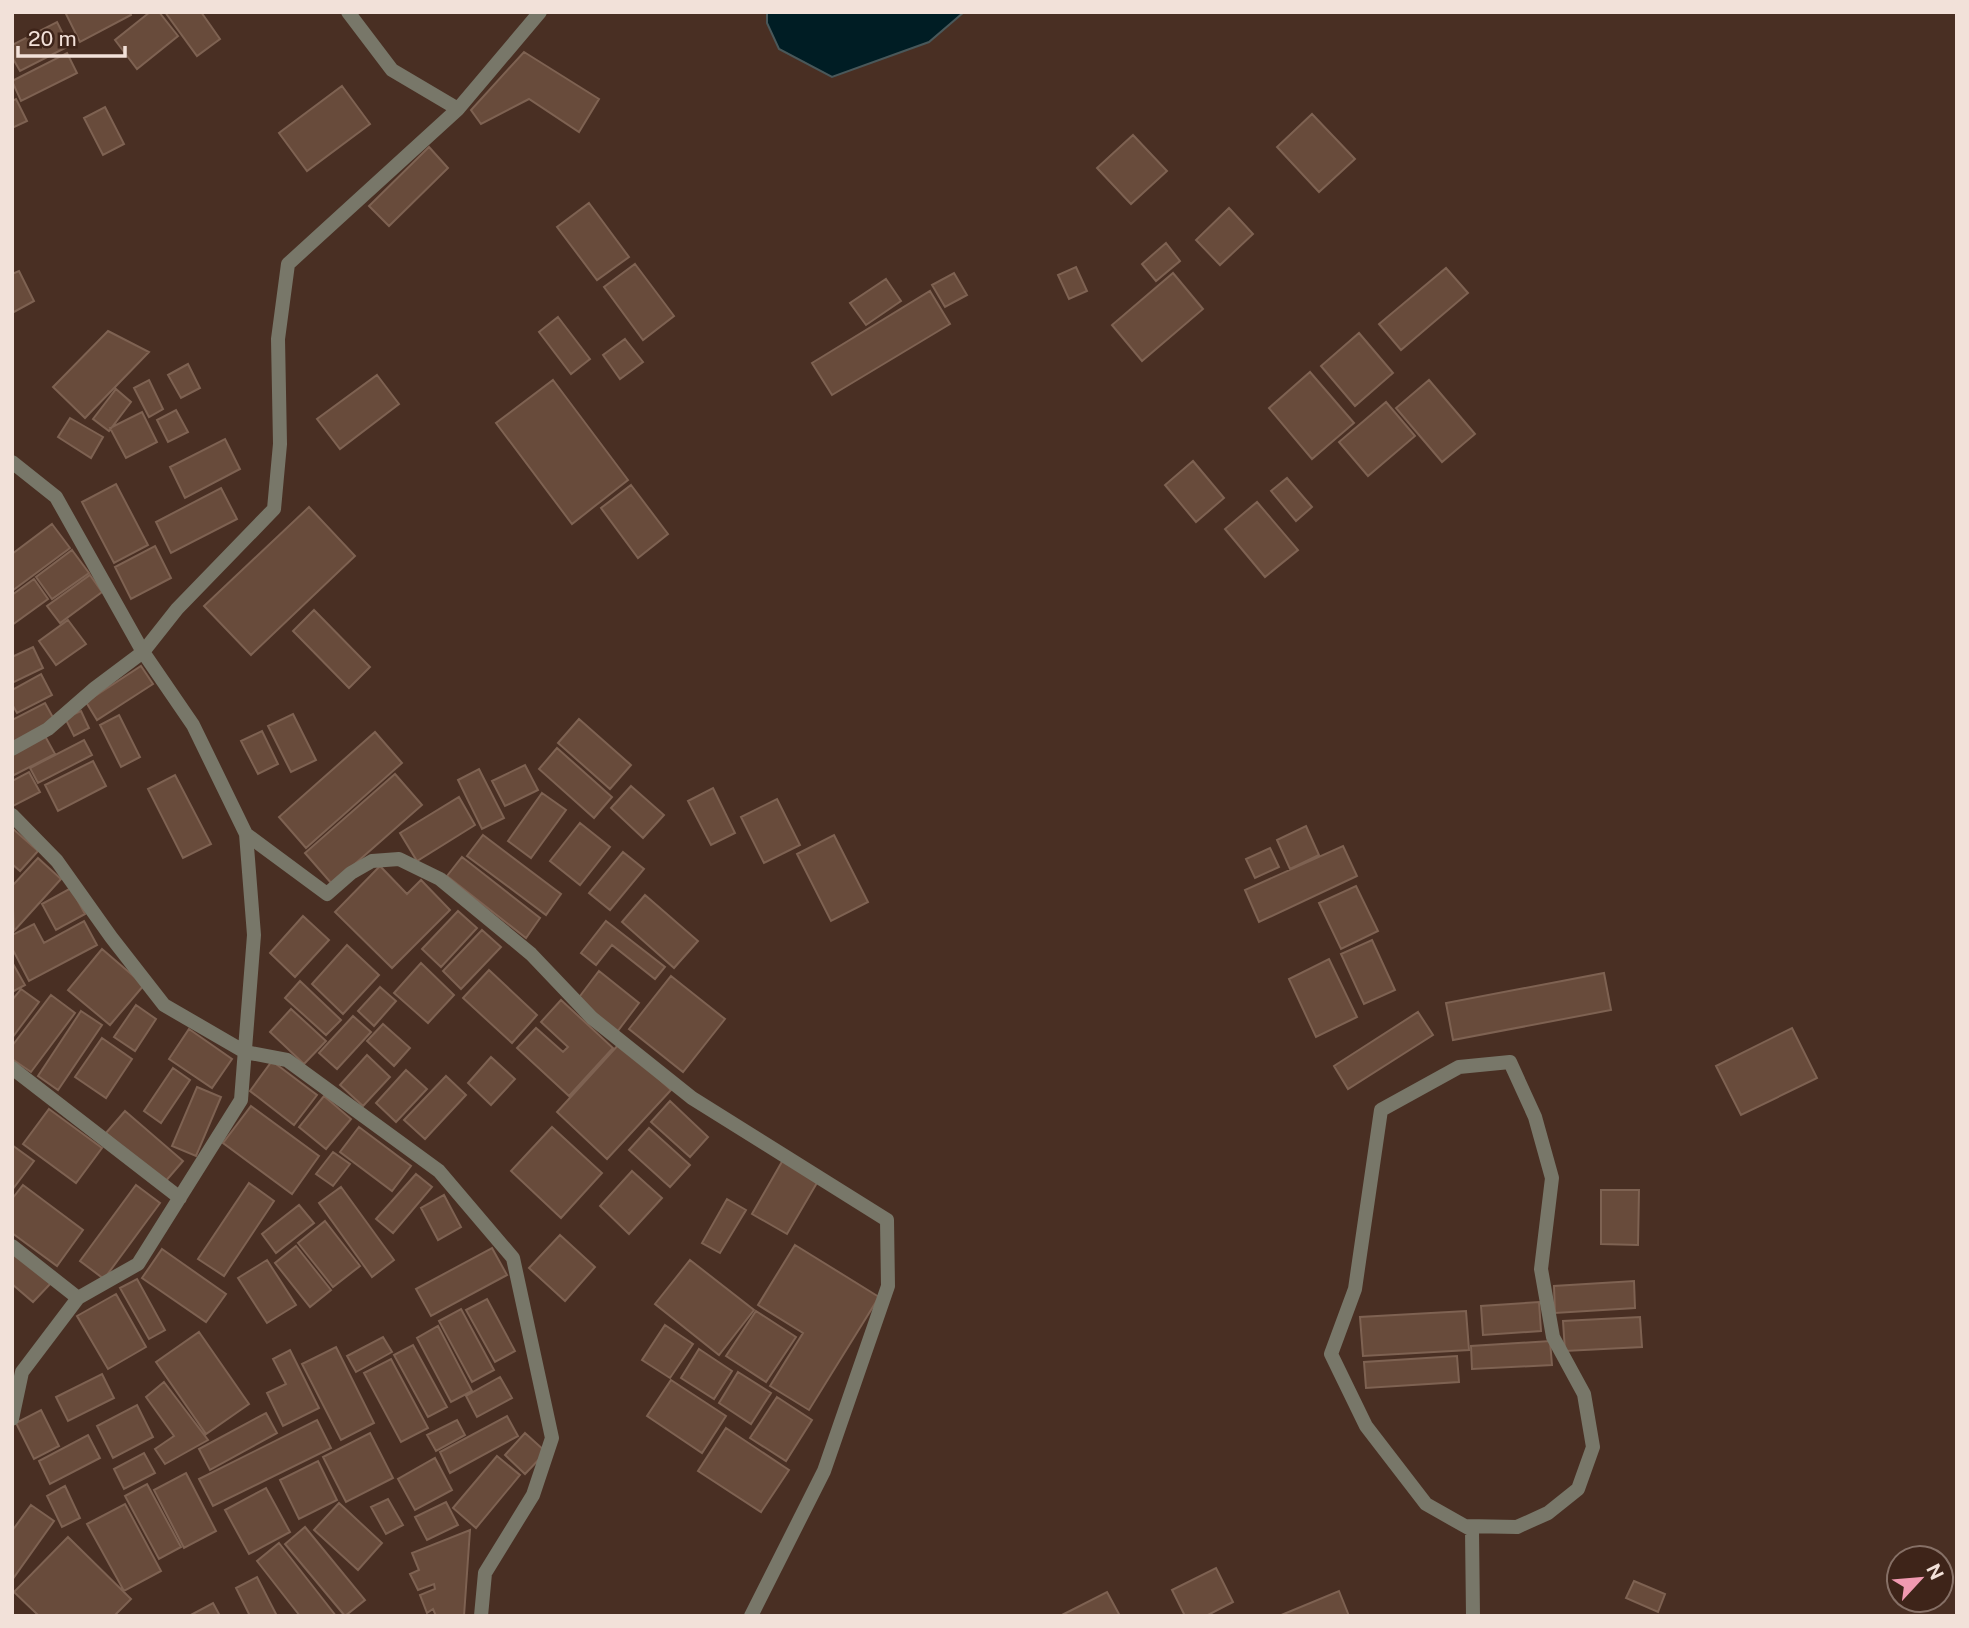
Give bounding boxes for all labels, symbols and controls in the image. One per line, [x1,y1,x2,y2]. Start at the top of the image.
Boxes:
scale bar [18,14,124,58]
text: 20 m [28,26,77,51]
north arrow [1885,1544,1955,1614]
text: N [1922,1560,1948,1583]

